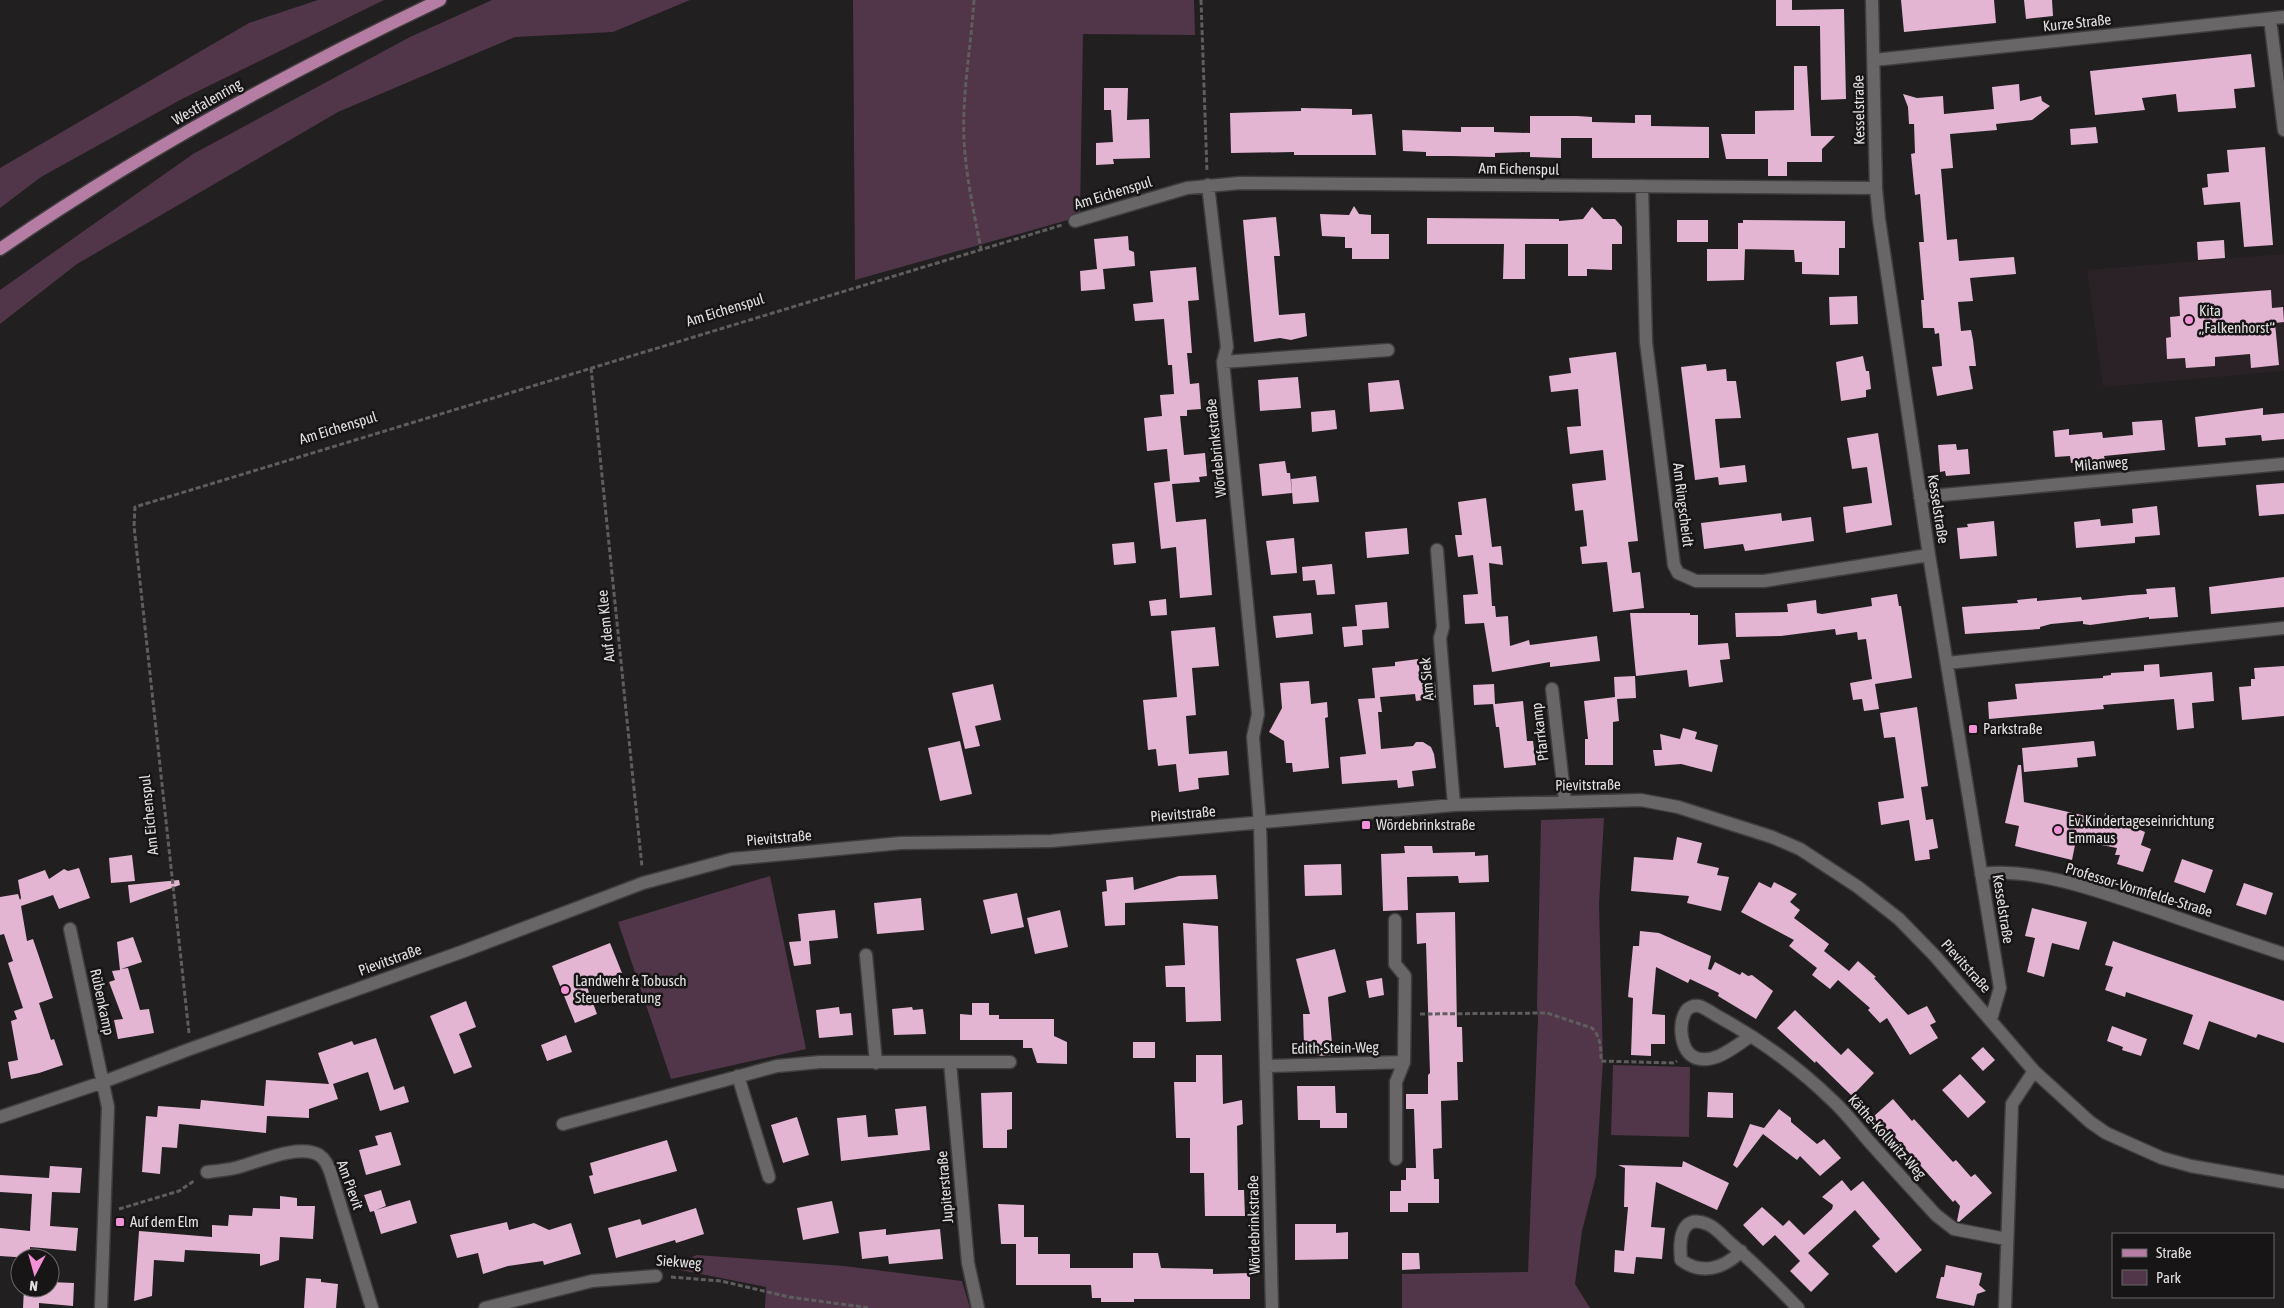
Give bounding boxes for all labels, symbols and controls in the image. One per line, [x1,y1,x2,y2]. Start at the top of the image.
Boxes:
street label: Kurze Straße [2042,10,2112,35]
street label: Westfalenring [169,75,245,128]
street label: Kesselstraße [1849,75,1868,145]
street label: Am Eichenspul [1479,159,1559,178]
street label: Am Eichenspul [1072,173,1154,212]
street label: Am Eichenspul [684,290,766,329]
place label: Kita „Falkenhorst“ [2199,302,2275,336]
marker: Kita „Falkenhorst“ [2183,314,2195,326]
street label: Wördebrinkstraße [1202,398,1229,498]
street label: Am Eichenspul [297,408,379,447]
street label: Milanweg [2073,453,2129,474]
street label: Am Ringscheidt [1670,462,1697,548]
street label: Kesselstraße [1925,473,1952,545]
street label: Auf dem Klee [593,589,618,663]
street label: Am Siek [1416,656,1437,701]
street label: Pfarrkamp [1527,702,1552,762]
place label: Parkstraße [1983,720,2043,737]
marker: Parkstraße [1967,723,1979,735]
street label: Am Eichenspul [136,774,161,856]
street label: Pievitstraße [1555,775,1621,794]
street label: Pievitstraße [1149,802,1217,825]
place label: Ev. Kindertageseinrichtung Emmaus [2068,812,2215,846]
place label: Wördebrinkstraße [1376,816,1475,833]
marker: Wördebrinkstraße [1360,819,1372,831]
marker: Ev. Kindertageseinrichtung Emmaus [2052,824,2064,836]
street label: Pievitstraße [745,826,813,849]
street label: Professor-Vormfelde-Straße [2064,859,2215,920]
street label: Kesselstraße [1990,873,2017,945]
street label: Pievitstraße [1938,936,1995,996]
street label: Pievitstraße [356,940,424,979]
street label: Rübenkamp [87,967,118,1037]
place label: Landwehr & Tobusch Steuerberatung [575,972,687,1006]
marker: Landwehr & Tobusch Steuerberatung [559,984,571,996]
street label: Edith-Stein-Weg [1291,1038,1380,1057]
street label: Käthe-Kollwitz-Weg [1845,1091,1930,1183]
street label: Jupiterstraße [933,1150,956,1224]
street label: Am Pievit [334,1158,367,1212]
street label: Wördebrinkstraße [1244,1175,1263,1275]
place label: Auf dem Elm [130,1213,199,1230]
marker: Auf dem Elm [114,1216,126,1228]
legend [2112,1233,2274,1298]
text: Straße [2156,1244,2192,1261]
north arrow [10,1248,60,1298]
street label: Siekweg [656,1251,703,1272]
text: Park [2156,1269,2181,1286]
text: N [29,1278,39,1294]

